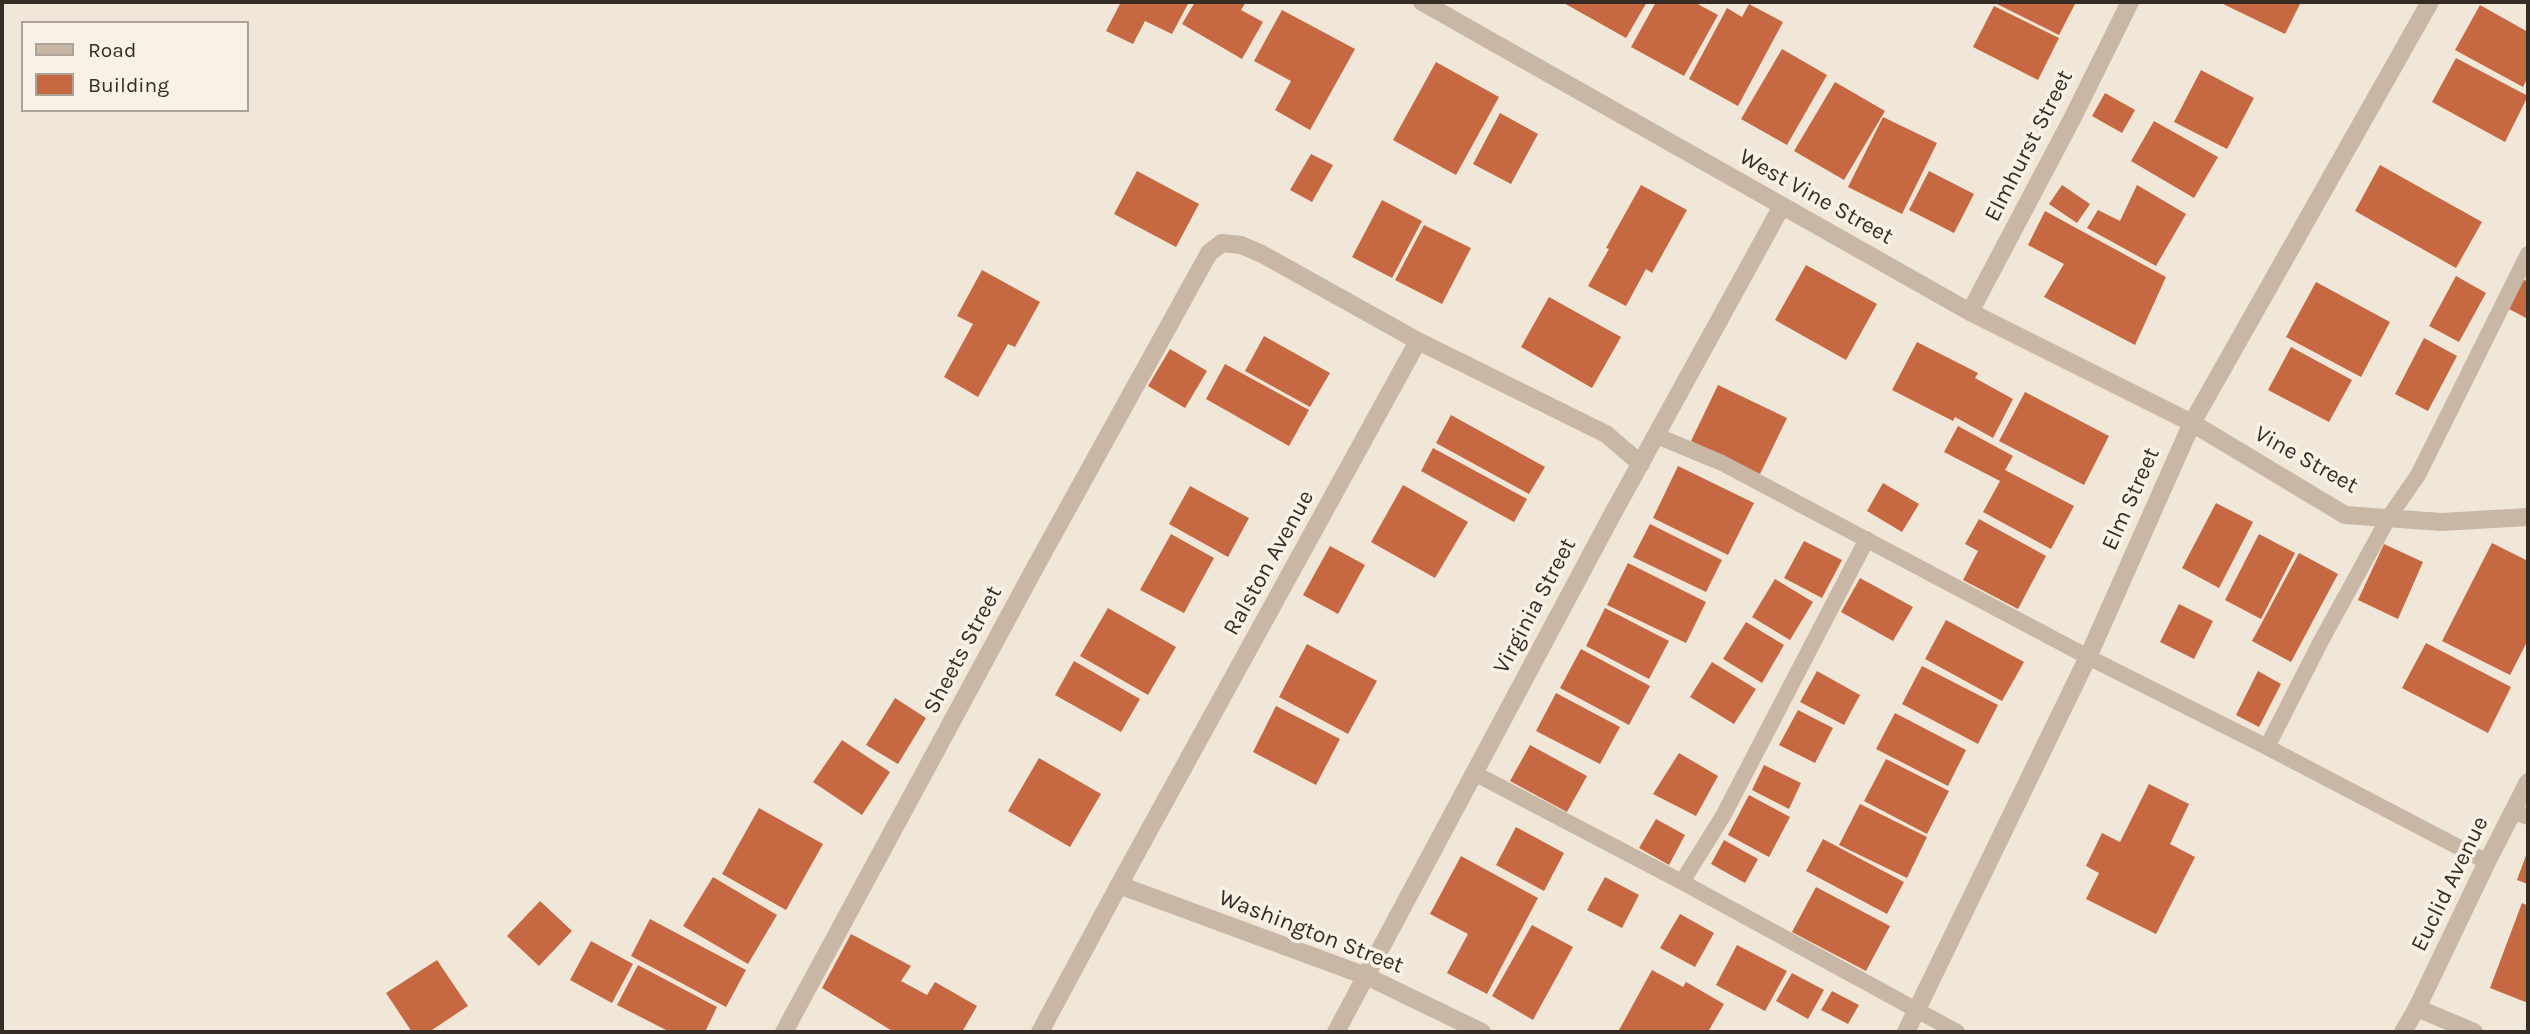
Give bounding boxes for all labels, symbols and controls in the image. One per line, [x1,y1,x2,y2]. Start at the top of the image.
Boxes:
legend [21,21,248,112]
text: Road [88,38,136,62]
street label: Elmhurst Street [1979,66,2079,226]
text: Building [88,73,169,97]
street label: West Vine Street [1734,143,1898,251]
street label: Vine Street [2249,420,2363,500]
street label: Elm Street [2096,443,2166,555]
street label: Ralston Avenue [1218,486,1320,640]
street label: Virginia Street [1488,533,1582,679]
street label: Sheets Street [918,581,1008,719]
street label: Euclid Avenue [2405,812,2495,956]
street label: Washington Street [1215,884,1407,980]

